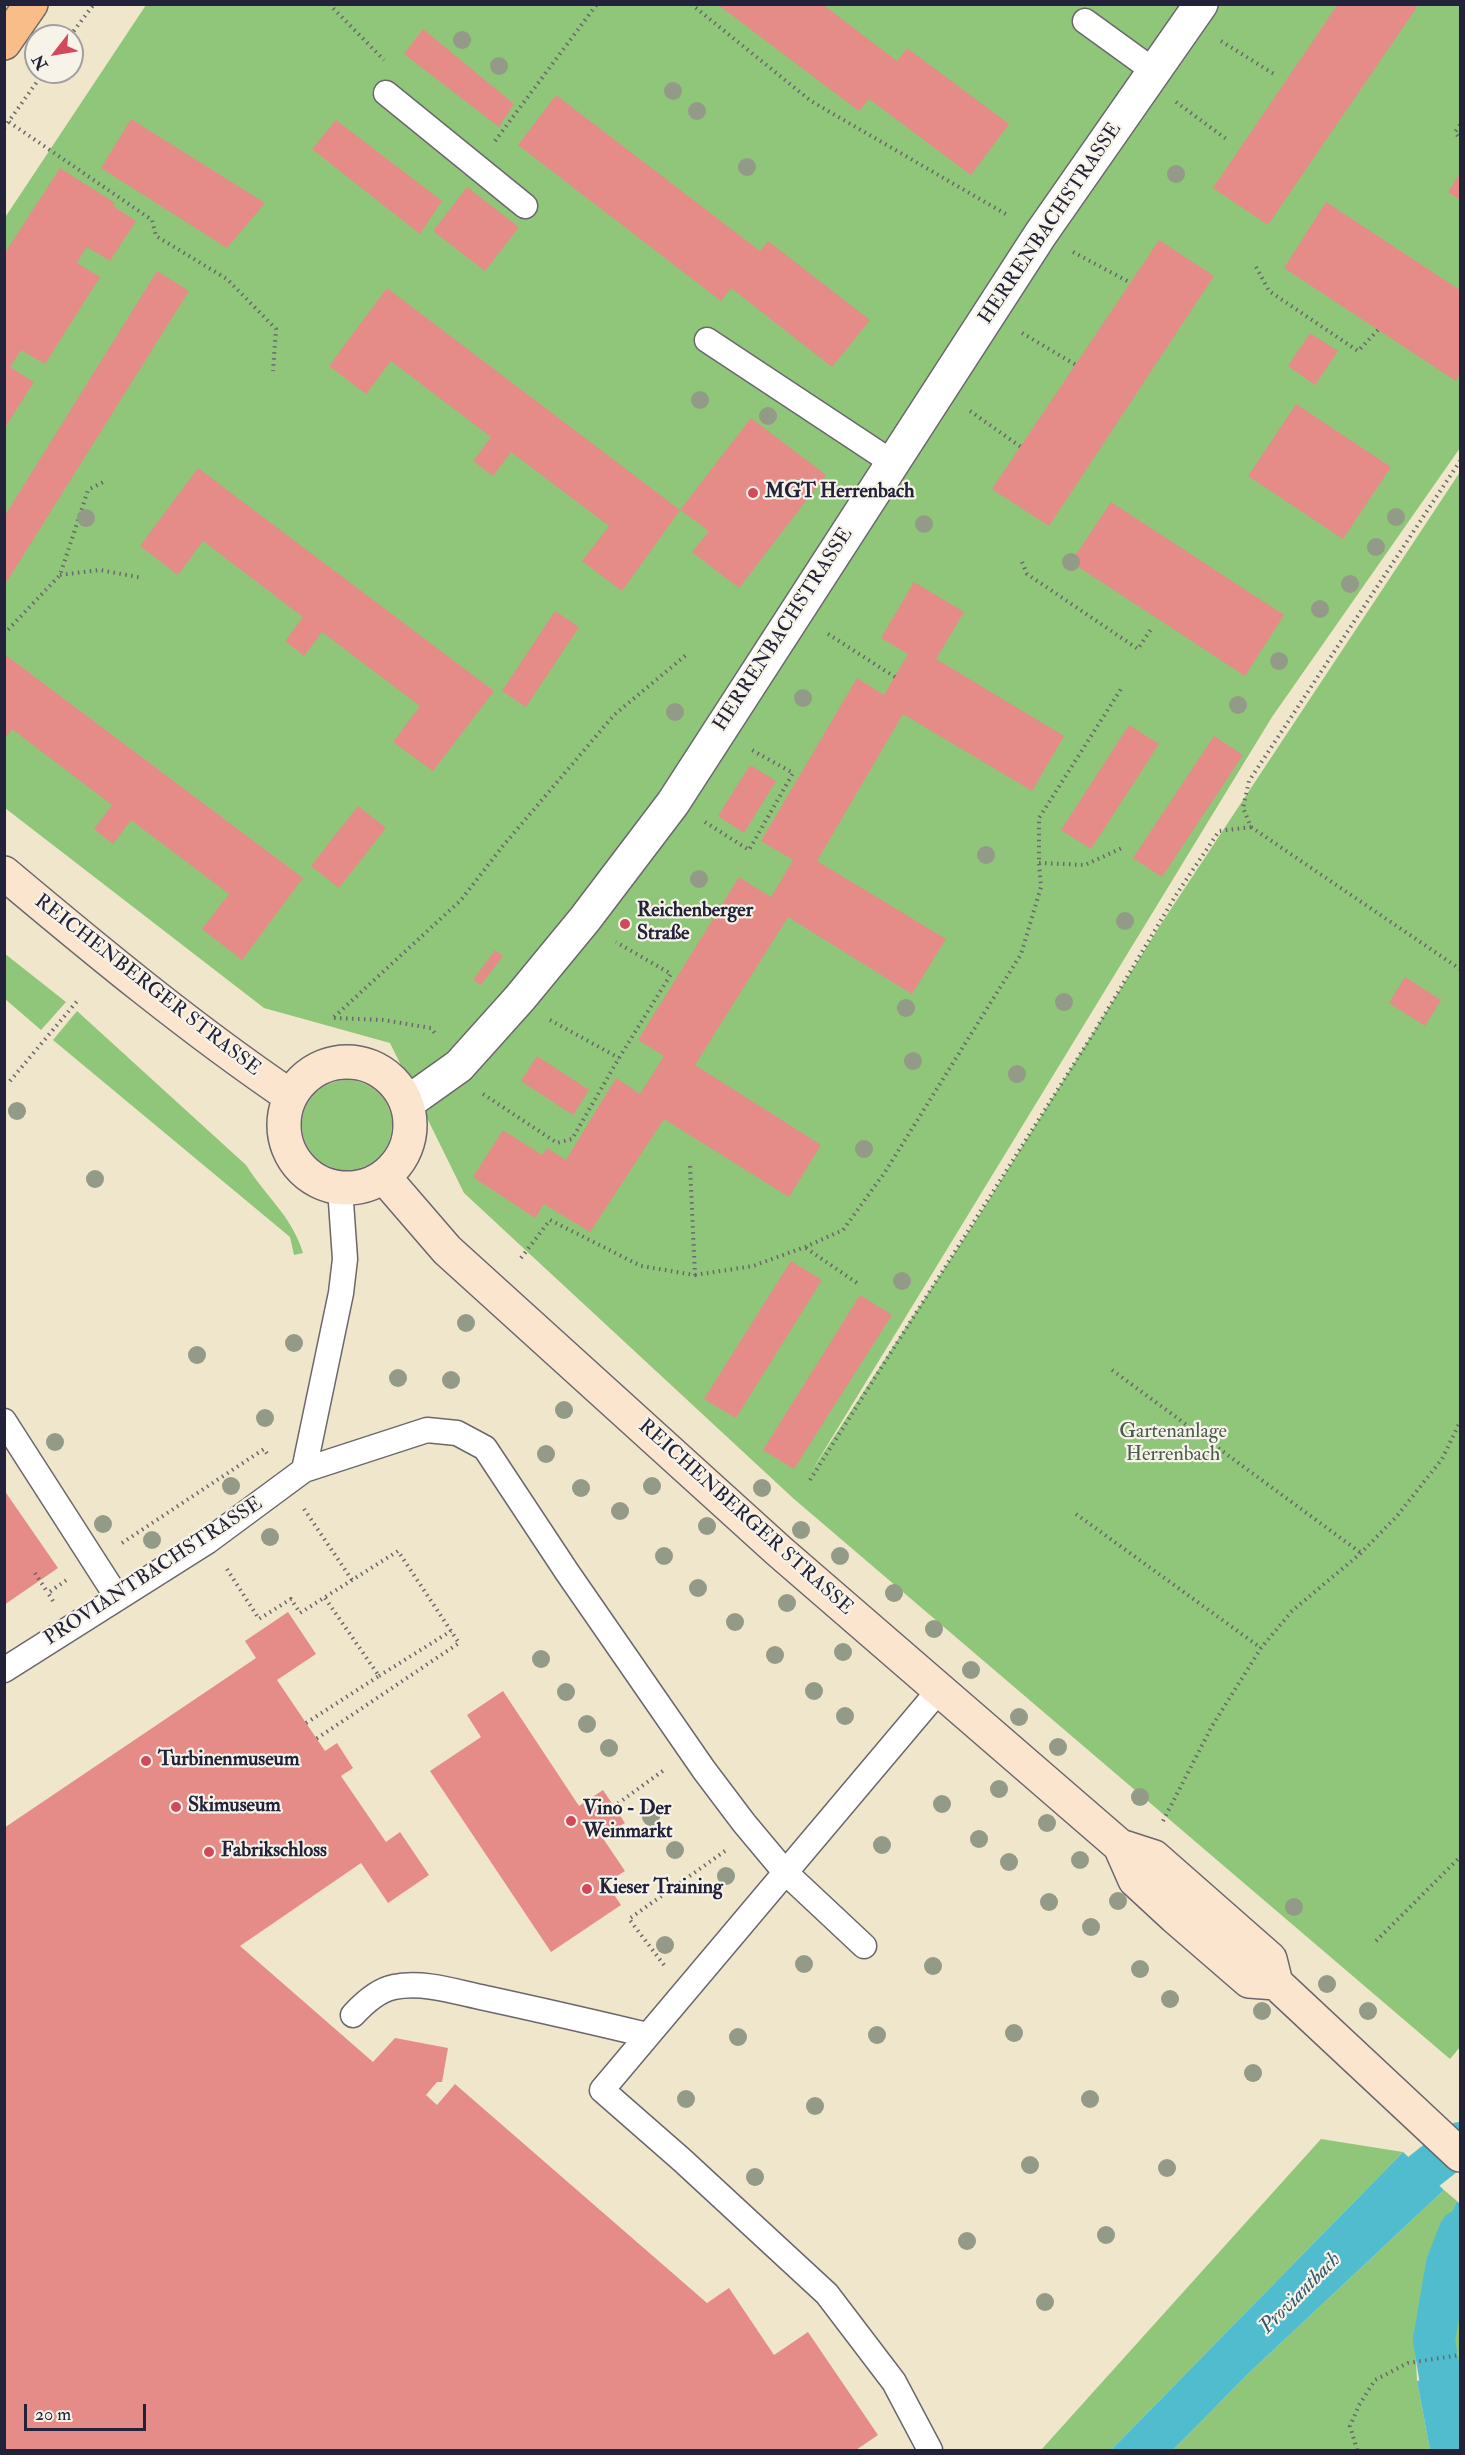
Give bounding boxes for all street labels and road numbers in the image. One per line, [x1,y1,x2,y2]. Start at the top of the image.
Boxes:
street label: HERRENBACHSTRASSE [975,119,1127,329]
street label: HERRENBACHSTRASSE [709,524,859,736]
street label: REICHENBERGER STRASSE [29,890,265,1082]
street label: REICHENBERGER STRASSE [633,1415,857,1621]
street label: PROVIANTBACHSTRASSE [40,1492,268,1652]

